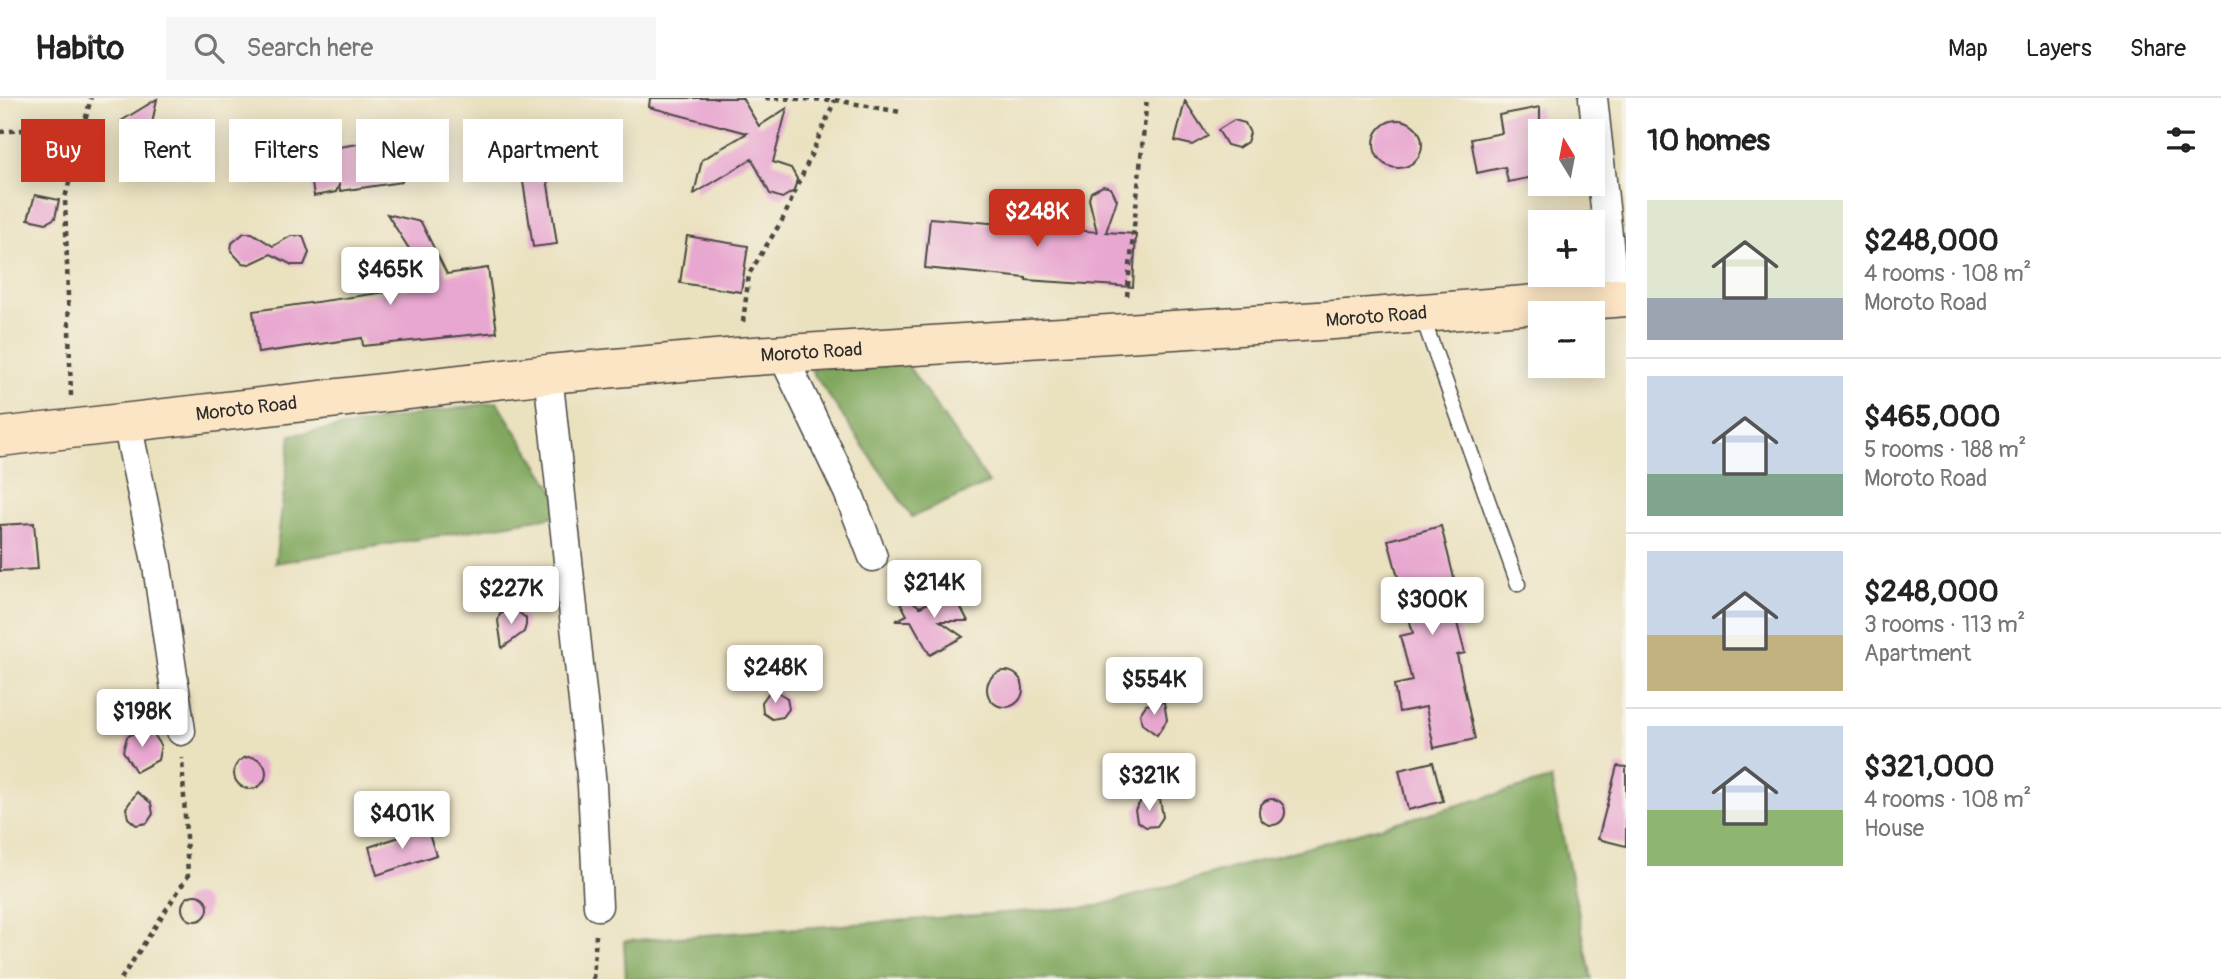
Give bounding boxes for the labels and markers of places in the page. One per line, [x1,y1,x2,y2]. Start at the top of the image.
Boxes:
pin: $248K [988,190,1086,249]
pin: $465K [341,248,439,307]
pin: $214K [885,560,983,620]
pin: $227K [462,566,560,626]
pin: $300K [1383,578,1481,637]
pin: $248K [726,646,824,705]
pin: $554K [1105,658,1203,717]
pin: $198K [93,690,191,749]
pin: $321K [1100,754,1198,813]
pin: $401K [353,792,451,851]

